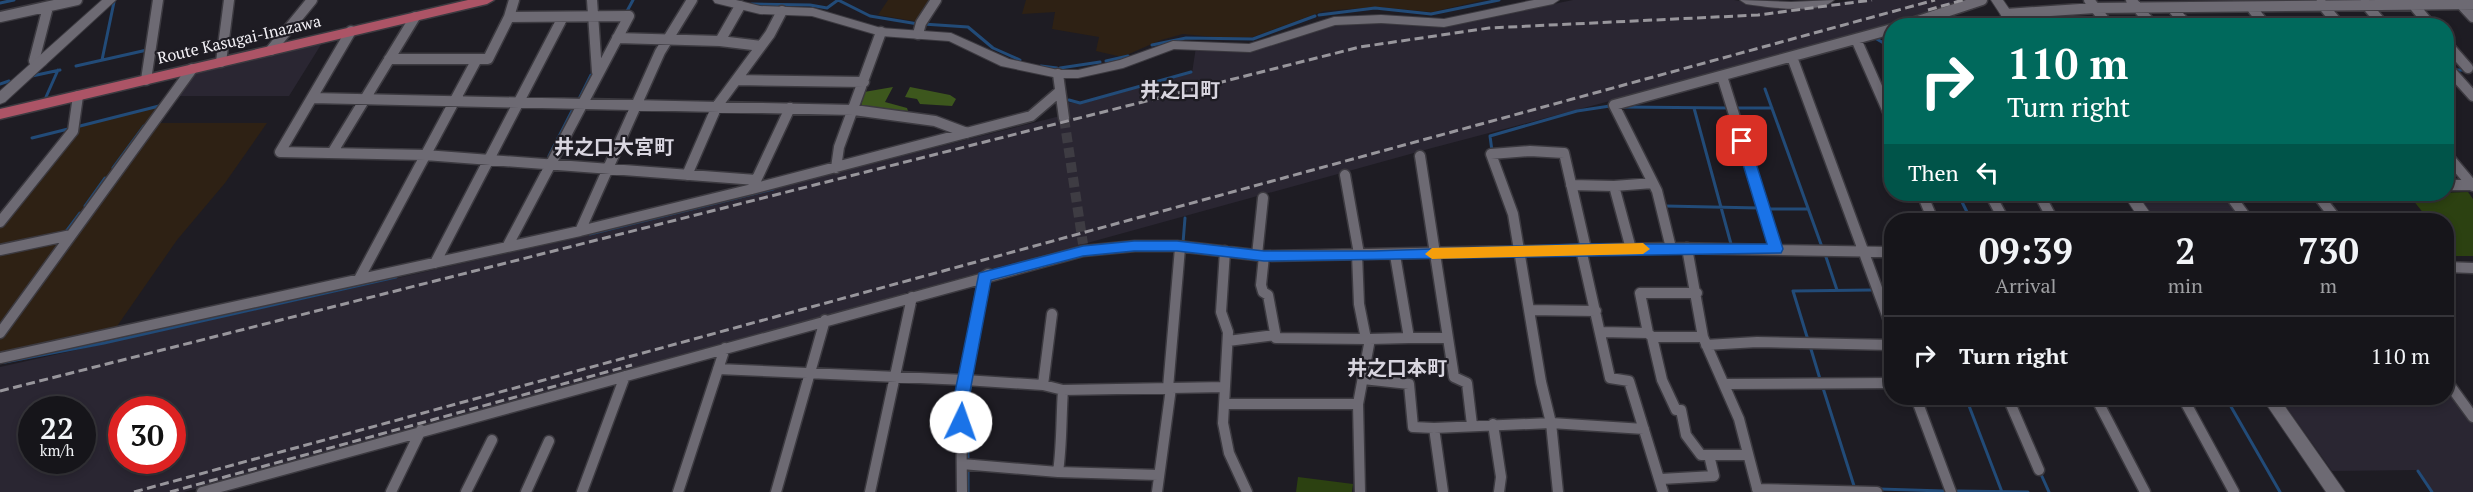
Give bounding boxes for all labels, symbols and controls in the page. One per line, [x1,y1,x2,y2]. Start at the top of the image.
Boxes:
street label: Route Kasugai-Inazawa [155,9,323,69]
text: 110 m [2007,35,2128,91]
icon: right [1908,42,1986,120]
district label: 井之口町 [1140,76,1220,103]
text: Turn right [2007,89,2130,125]
pin [1716,115,1767,166]
icon: arrive [1725,124,1758,157]
district label: 井之口大宮町 [554,133,674,160]
icon: left [1971,156,2004,189]
text: Then [1908,158,1959,187]
text: 09:39 [1979,227,2073,274]
text: 2 [2175,227,2196,274]
text: 730 [2298,227,2359,274]
text: Arrival [1995,272,2057,299]
text: min [2168,272,2203,299]
text: m [2320,272,2337,299]
icon: right [1908,339,1941,372]
text: Turn right [1959,341,2068,370]
text: 110 m [2370,341,2430,370]
district label: 井之口本町 [1347,354,1447,381]
position arrow [929,390,993,454]
speed limit sign: 30 [108,396,186,474]
text: 22 [40,408,74,448]
text: km/h [40,440,74,460]

